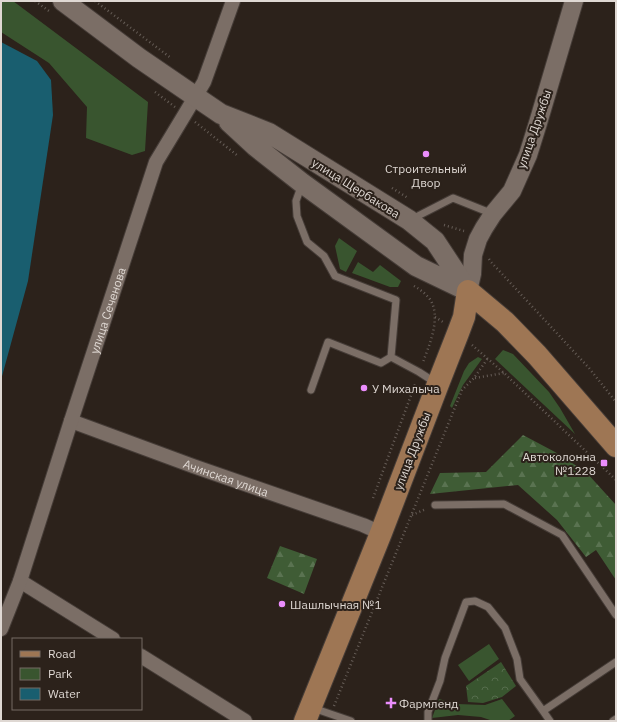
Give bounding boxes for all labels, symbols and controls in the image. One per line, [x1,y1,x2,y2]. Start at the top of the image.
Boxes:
street label: улица Дружбы [513,88,555,170]
marker: Строительный Двор [421,149,431,159]
street label: улица Щербакова [309,155,403,221]
place label: Строительный Двор [385,161,467,190]
street label: улица Сеченова [86,265,129,355]
place label: У Михалыча [372,381,440,396]
marker: У Михалыча [359,383,369,393]
street label: улица Дружбы [390,410,434,492]
place label: Автоколонна №1228 [522,449,597,478]
street label: Ачинская улица [181,456,271,499]
marker: Автоколонна №1228 [599,458,609,468]
place label: Шашлычная №1 [290,597,382,612]
marker: Шашлычная №1 [277,599,287,609]
legend [12,638,142,710]
text: Road [48,646,76,661]
text: Park [48,666,73,681]
text: Water [48,686,81,701]
place label: Фармленд [399,696,458,711]
marker: Фармленд [386,698,396,708]

